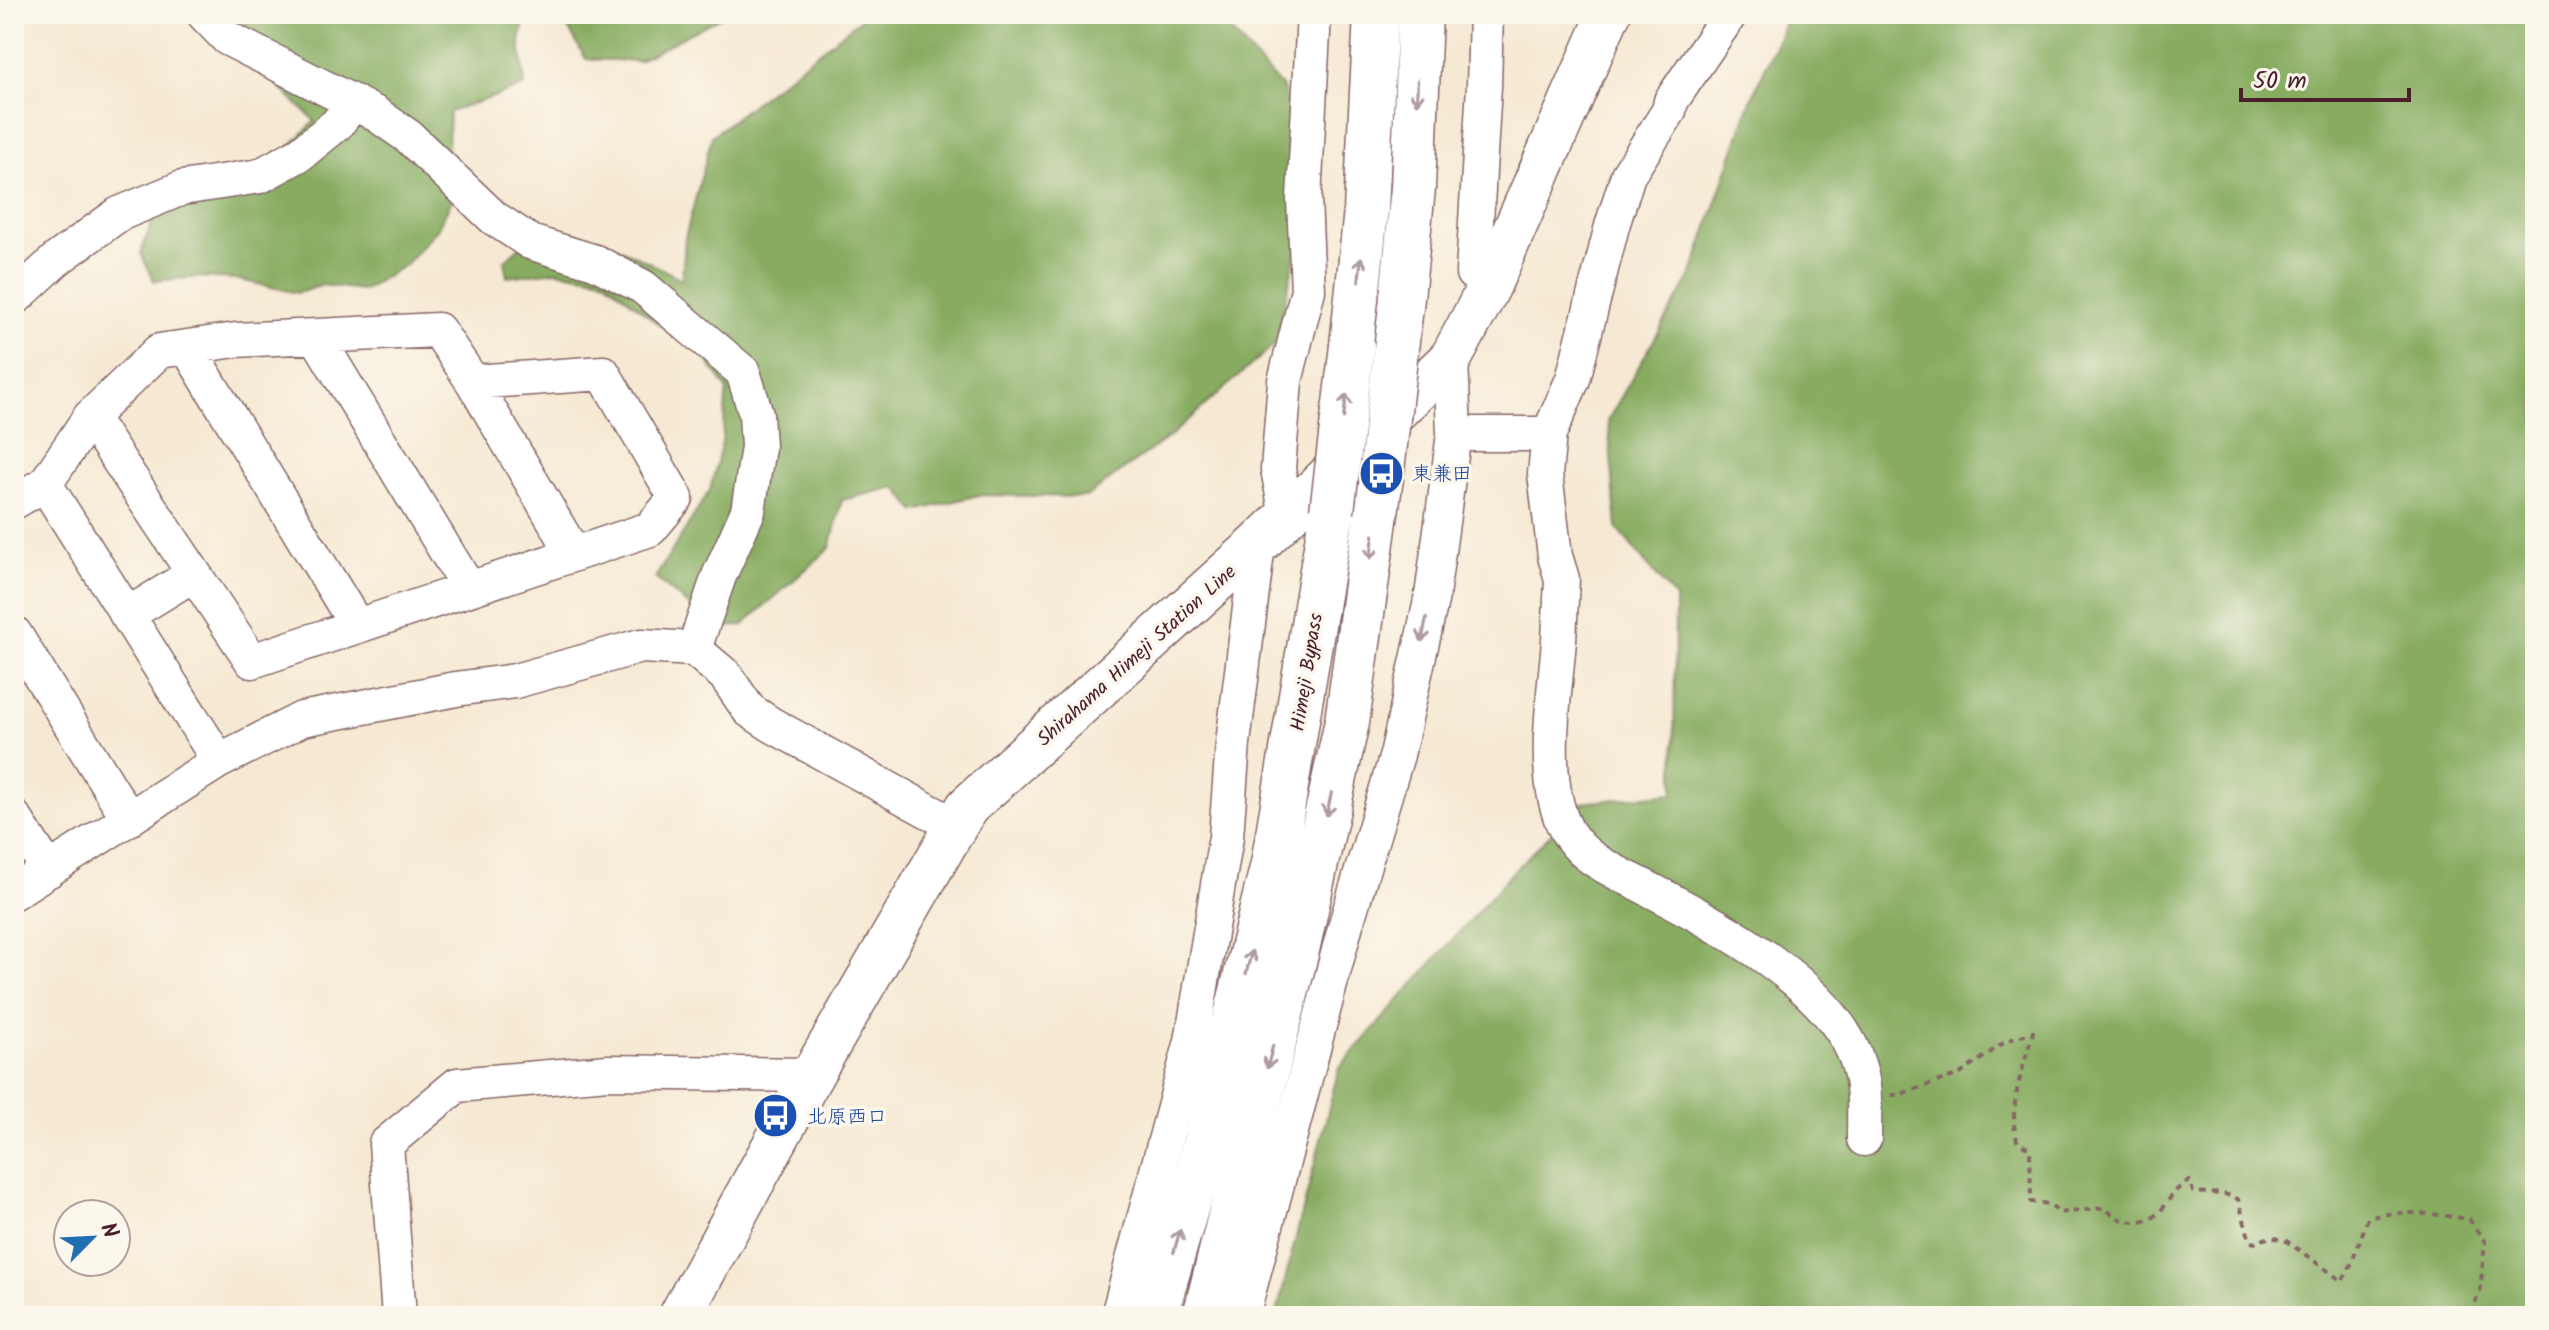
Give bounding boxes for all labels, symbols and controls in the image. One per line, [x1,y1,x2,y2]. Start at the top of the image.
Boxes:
scale bar [2241,52,2409,102]
text: 50 m [2253,62,2307,101]
one-way arrow [1409,78,1424,105]
one-way arrow [1353,256,1368,282]
one-way arrow [1337,393,1352,420]
bus stop icon: 東兼田 [1357,449,1405,497]
place label: 東兼田 [1412,459,1472,491]
one-way arrow [1364,534,1379,560]
street label: Shirahama Himeji Station Line [1030,558,1245,755]
street label: Himeji Bypass [1283,611,1333,734]
one-way arrow [1416,616,1431,642]
one-way arrow [1321,790,1336,816]
one-way arrow [1242,950,1257,976]
one-way arrow [1261,1043,1276,1069]
bus stop icon: 北原西口 [752,1092,800,1140]
place label: 北原西口 [807,1102,887,1134]
north arrow [52,1198,132,1278]
text: N [89,1217,127,1244]
one-way arrow [1170,1229,1185,1255]

